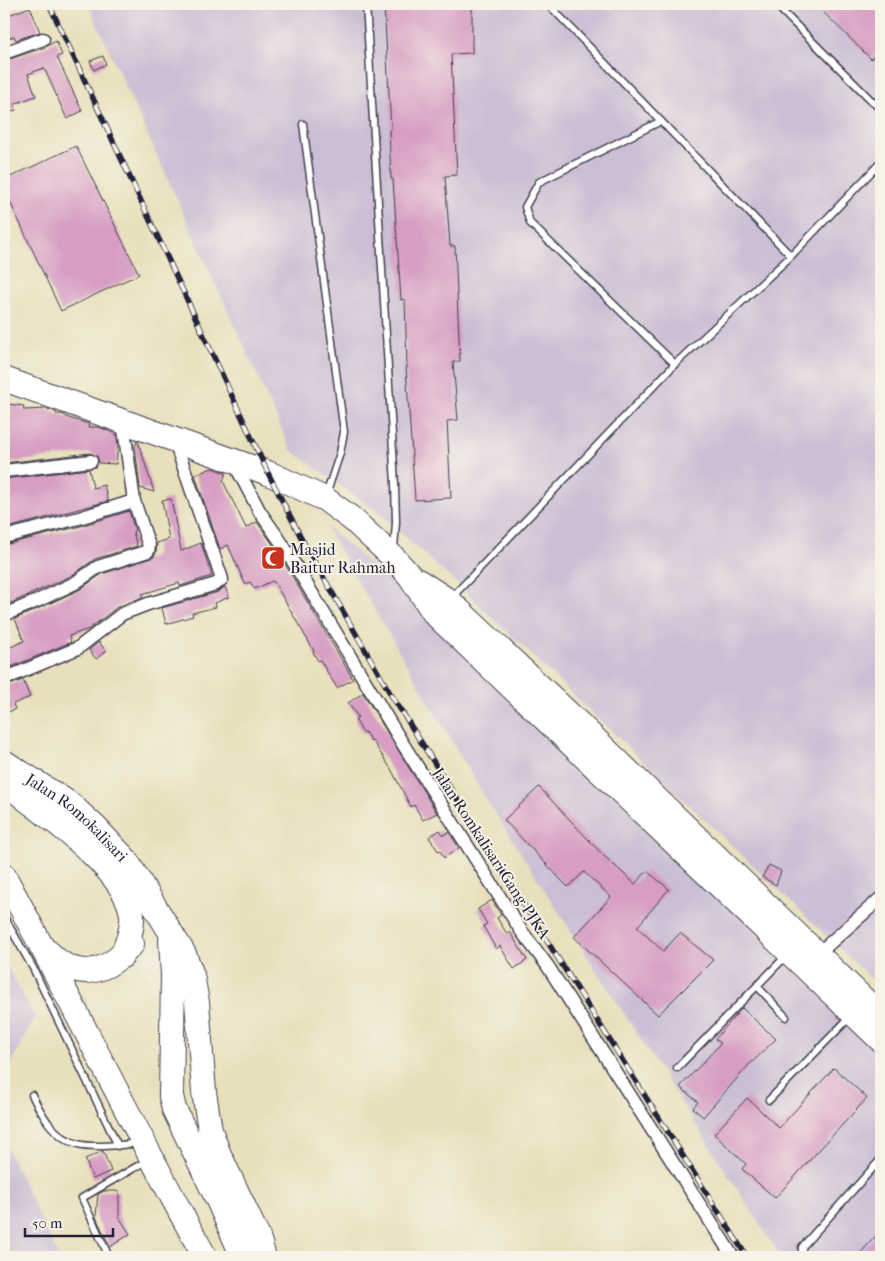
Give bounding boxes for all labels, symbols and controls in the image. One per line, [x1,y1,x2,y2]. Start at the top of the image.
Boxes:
place label: Masjid Baitur Rahmah [290,540,395,577]
mosque icon: Masjid Baitur Rahmah [260,545,286,571]
street label: Jalan Romkalisari Gang PJKA [428,762,555,943]
street label: Jalan Romokalisari [21,768,132,866]
scale bar [25,1206,112,1238]
text: 50 m [32,1214,63,1232]

